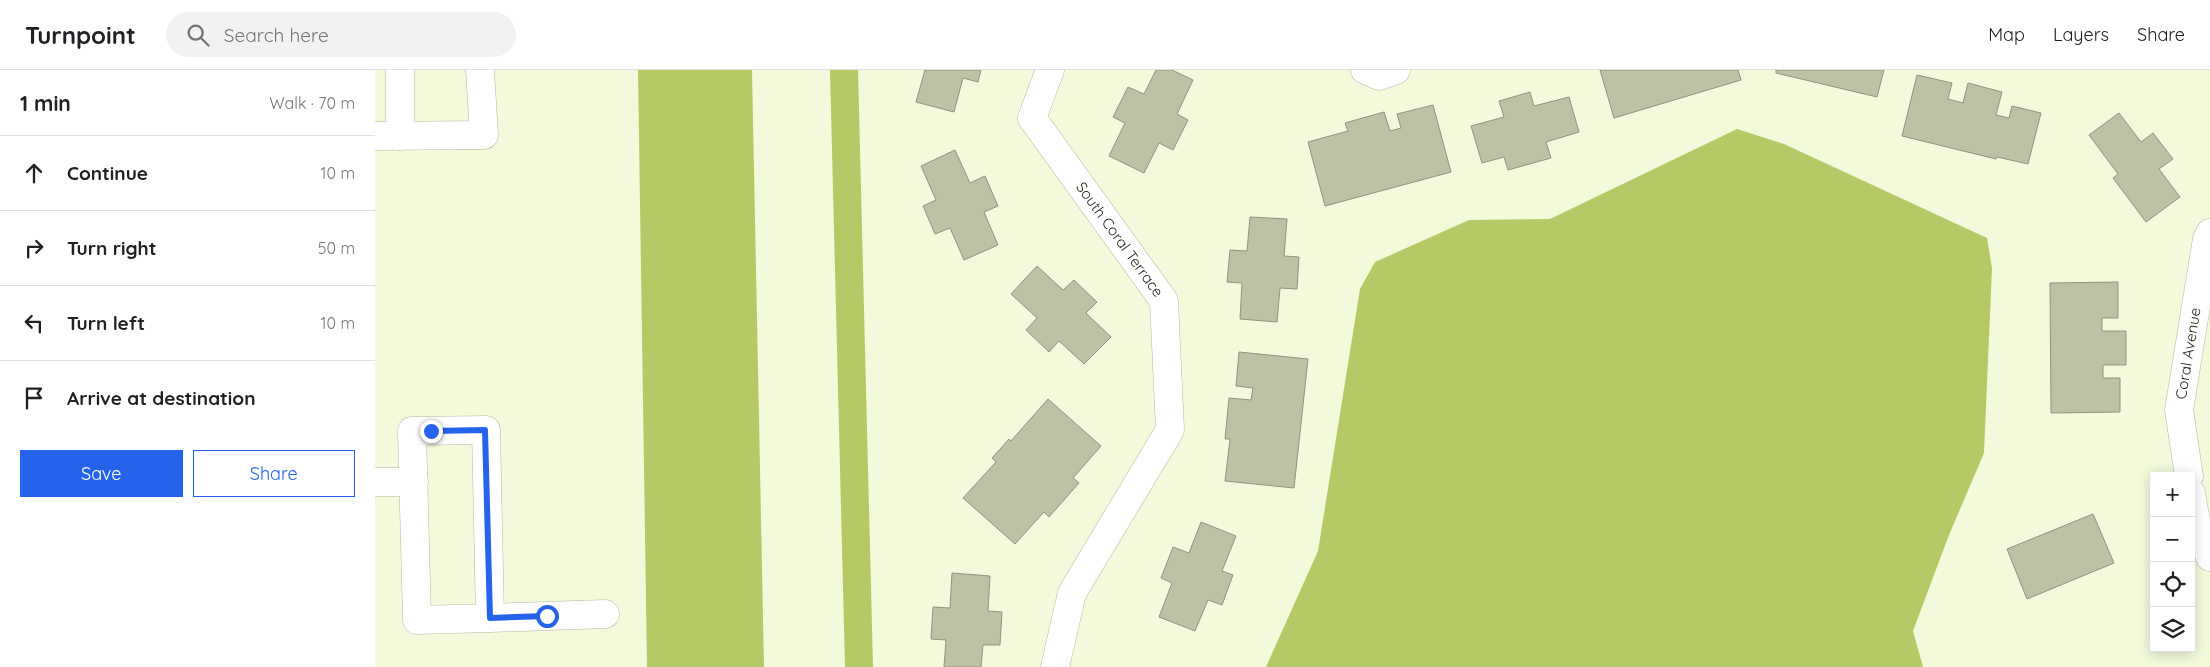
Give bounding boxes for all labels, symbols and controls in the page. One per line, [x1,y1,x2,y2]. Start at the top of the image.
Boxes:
search box [166,12,516,57]
text: Turnpoint [25,20,136,50]
icon: search [184,21,212,49]
text: Search here [224,23,329,47]
text: Map [1988,23,2025,46]
text: Layers [2053,23,2109,46]
text: Share [2137,23,2185,46]
text: 1 min [20,90,71,116]
text: Walk · 70 m [269,93,355,113]
icon: ahead [20,159,48,187]
text: Continue [67,161,148,185]
text: 10 m [321,163,355,183]
street label: South Coral Terrace [1072,178,1168,300]
icon: right [20,234,48,262]
text: Turn right [67,236,156,260]
text: 50 m [318,238,355,258]
street label: Coral Avenue [2171,306,2205,401]
icon: left [20,309,48,337]
text: Turn left [67,311,145,335]
text: 10 m [321,313,355,333]
icon: arrive [20,384,48,412]
text: Arrive at destination [67,386,256,410]
route end [420,420,443,443]
button: Save [20,450,183,497]
button: Share [193,450,355,497]
map controls [2150,472,2195,652]
button: + [2150,472,2195,517]
button: − [2150,517,2195,562]
button: locate [2150,562,2195,607]
route start [536,605,559,628]
button: layers [2150,607,2195,652]

